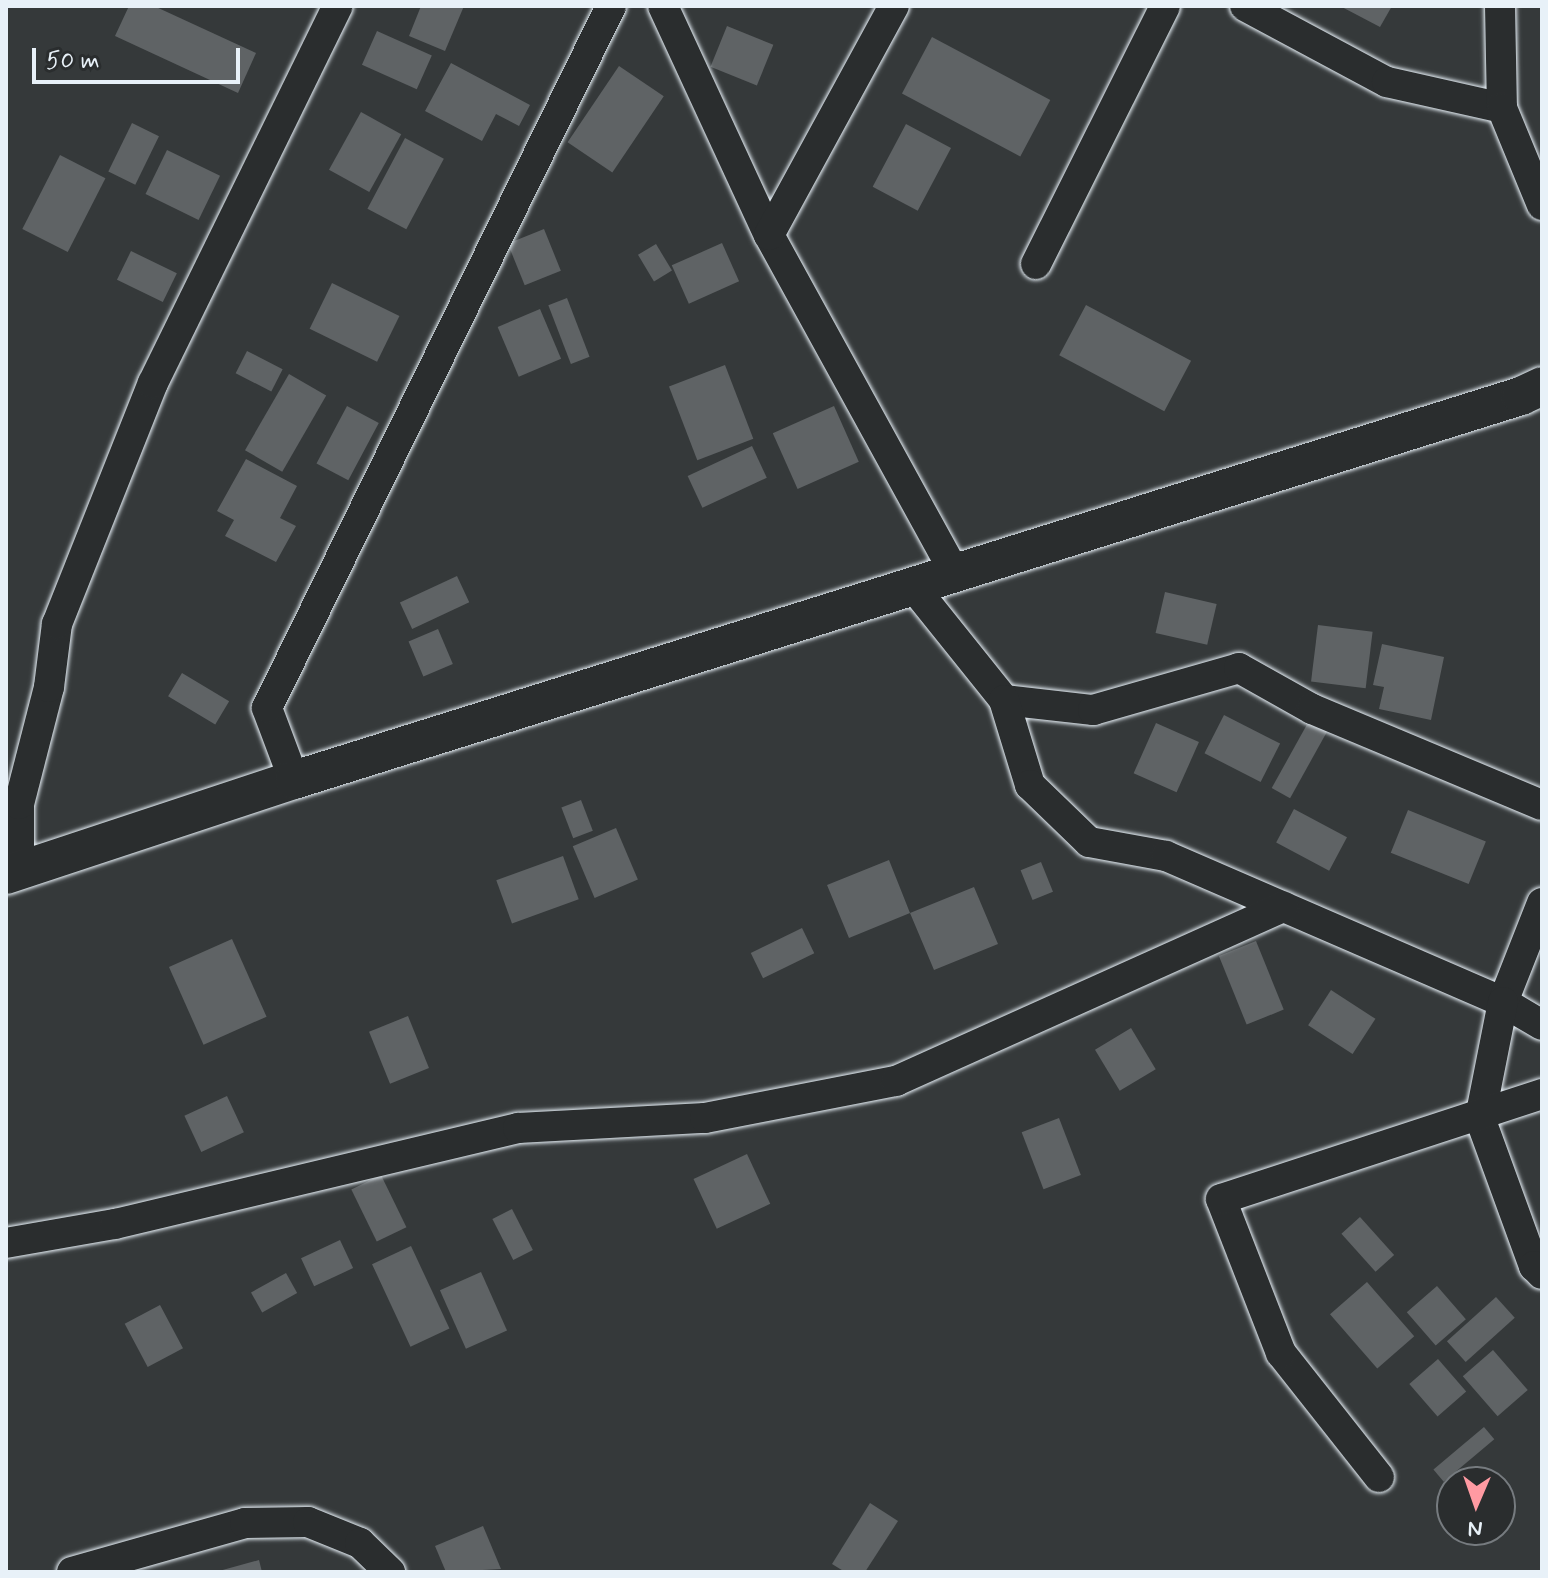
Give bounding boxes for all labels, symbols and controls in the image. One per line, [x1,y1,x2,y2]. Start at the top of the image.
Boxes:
scale bar [36,32,244,82]
text: 50 m [46,46,100,77]
north arrow [1436,1466,1516,1546]
text: N [1467,1514,1483,1542]

